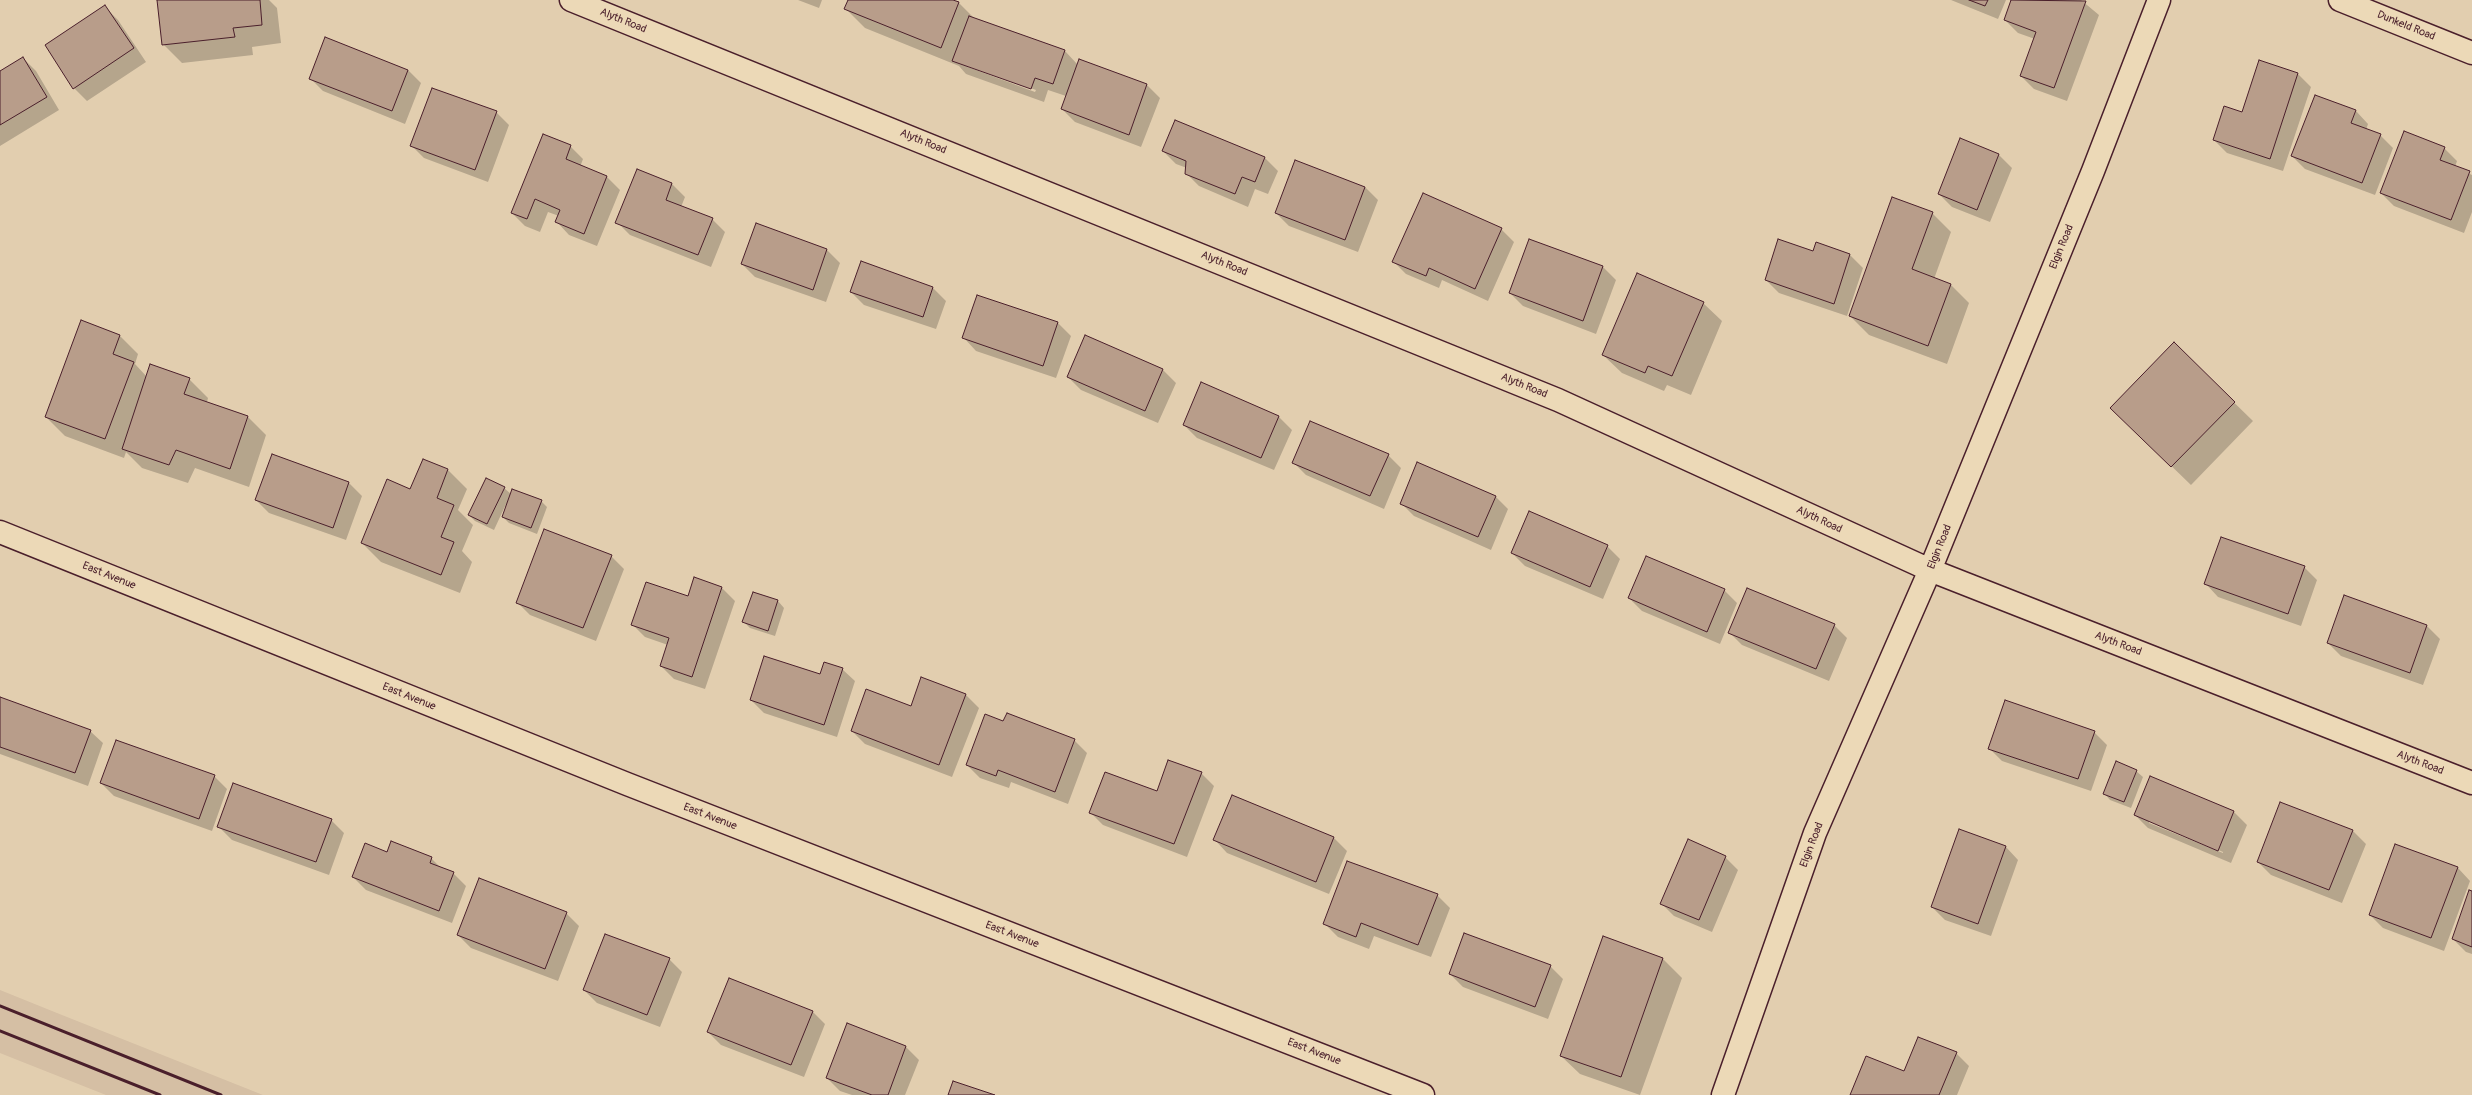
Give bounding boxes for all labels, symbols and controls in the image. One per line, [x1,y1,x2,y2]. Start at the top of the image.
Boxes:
street label: Alyth Road [598,6,648,36]
street label: Dunkeld Road [2375,8,2437,44]
street label: Alyth Road [898,127,948,157]
street label: Elgin Road [2047,223,2077,271]
street label: Alyth Road [1199,249,1249,279]
street label: Alyth Road [1499,371,1549,401]
street label: Alyth Road [1794,504,1844,536]
street label: Elgin Road [1925,523,1955,571]
street label: East Avenue [80,559,138,593]
street label: Alyth Road [2093,629,2143,659]
street label: East Avenue [380,680,438,714]
street label: Alyth Road [2395,748,2445,778]
street label: East Avenue [681,801,739,833]
street label: Elgin Road [1797,821,1827,869]
street label: East Avenue [983,919,1041,951]
street label: East Avenue [1285,1036,1343,1068]

